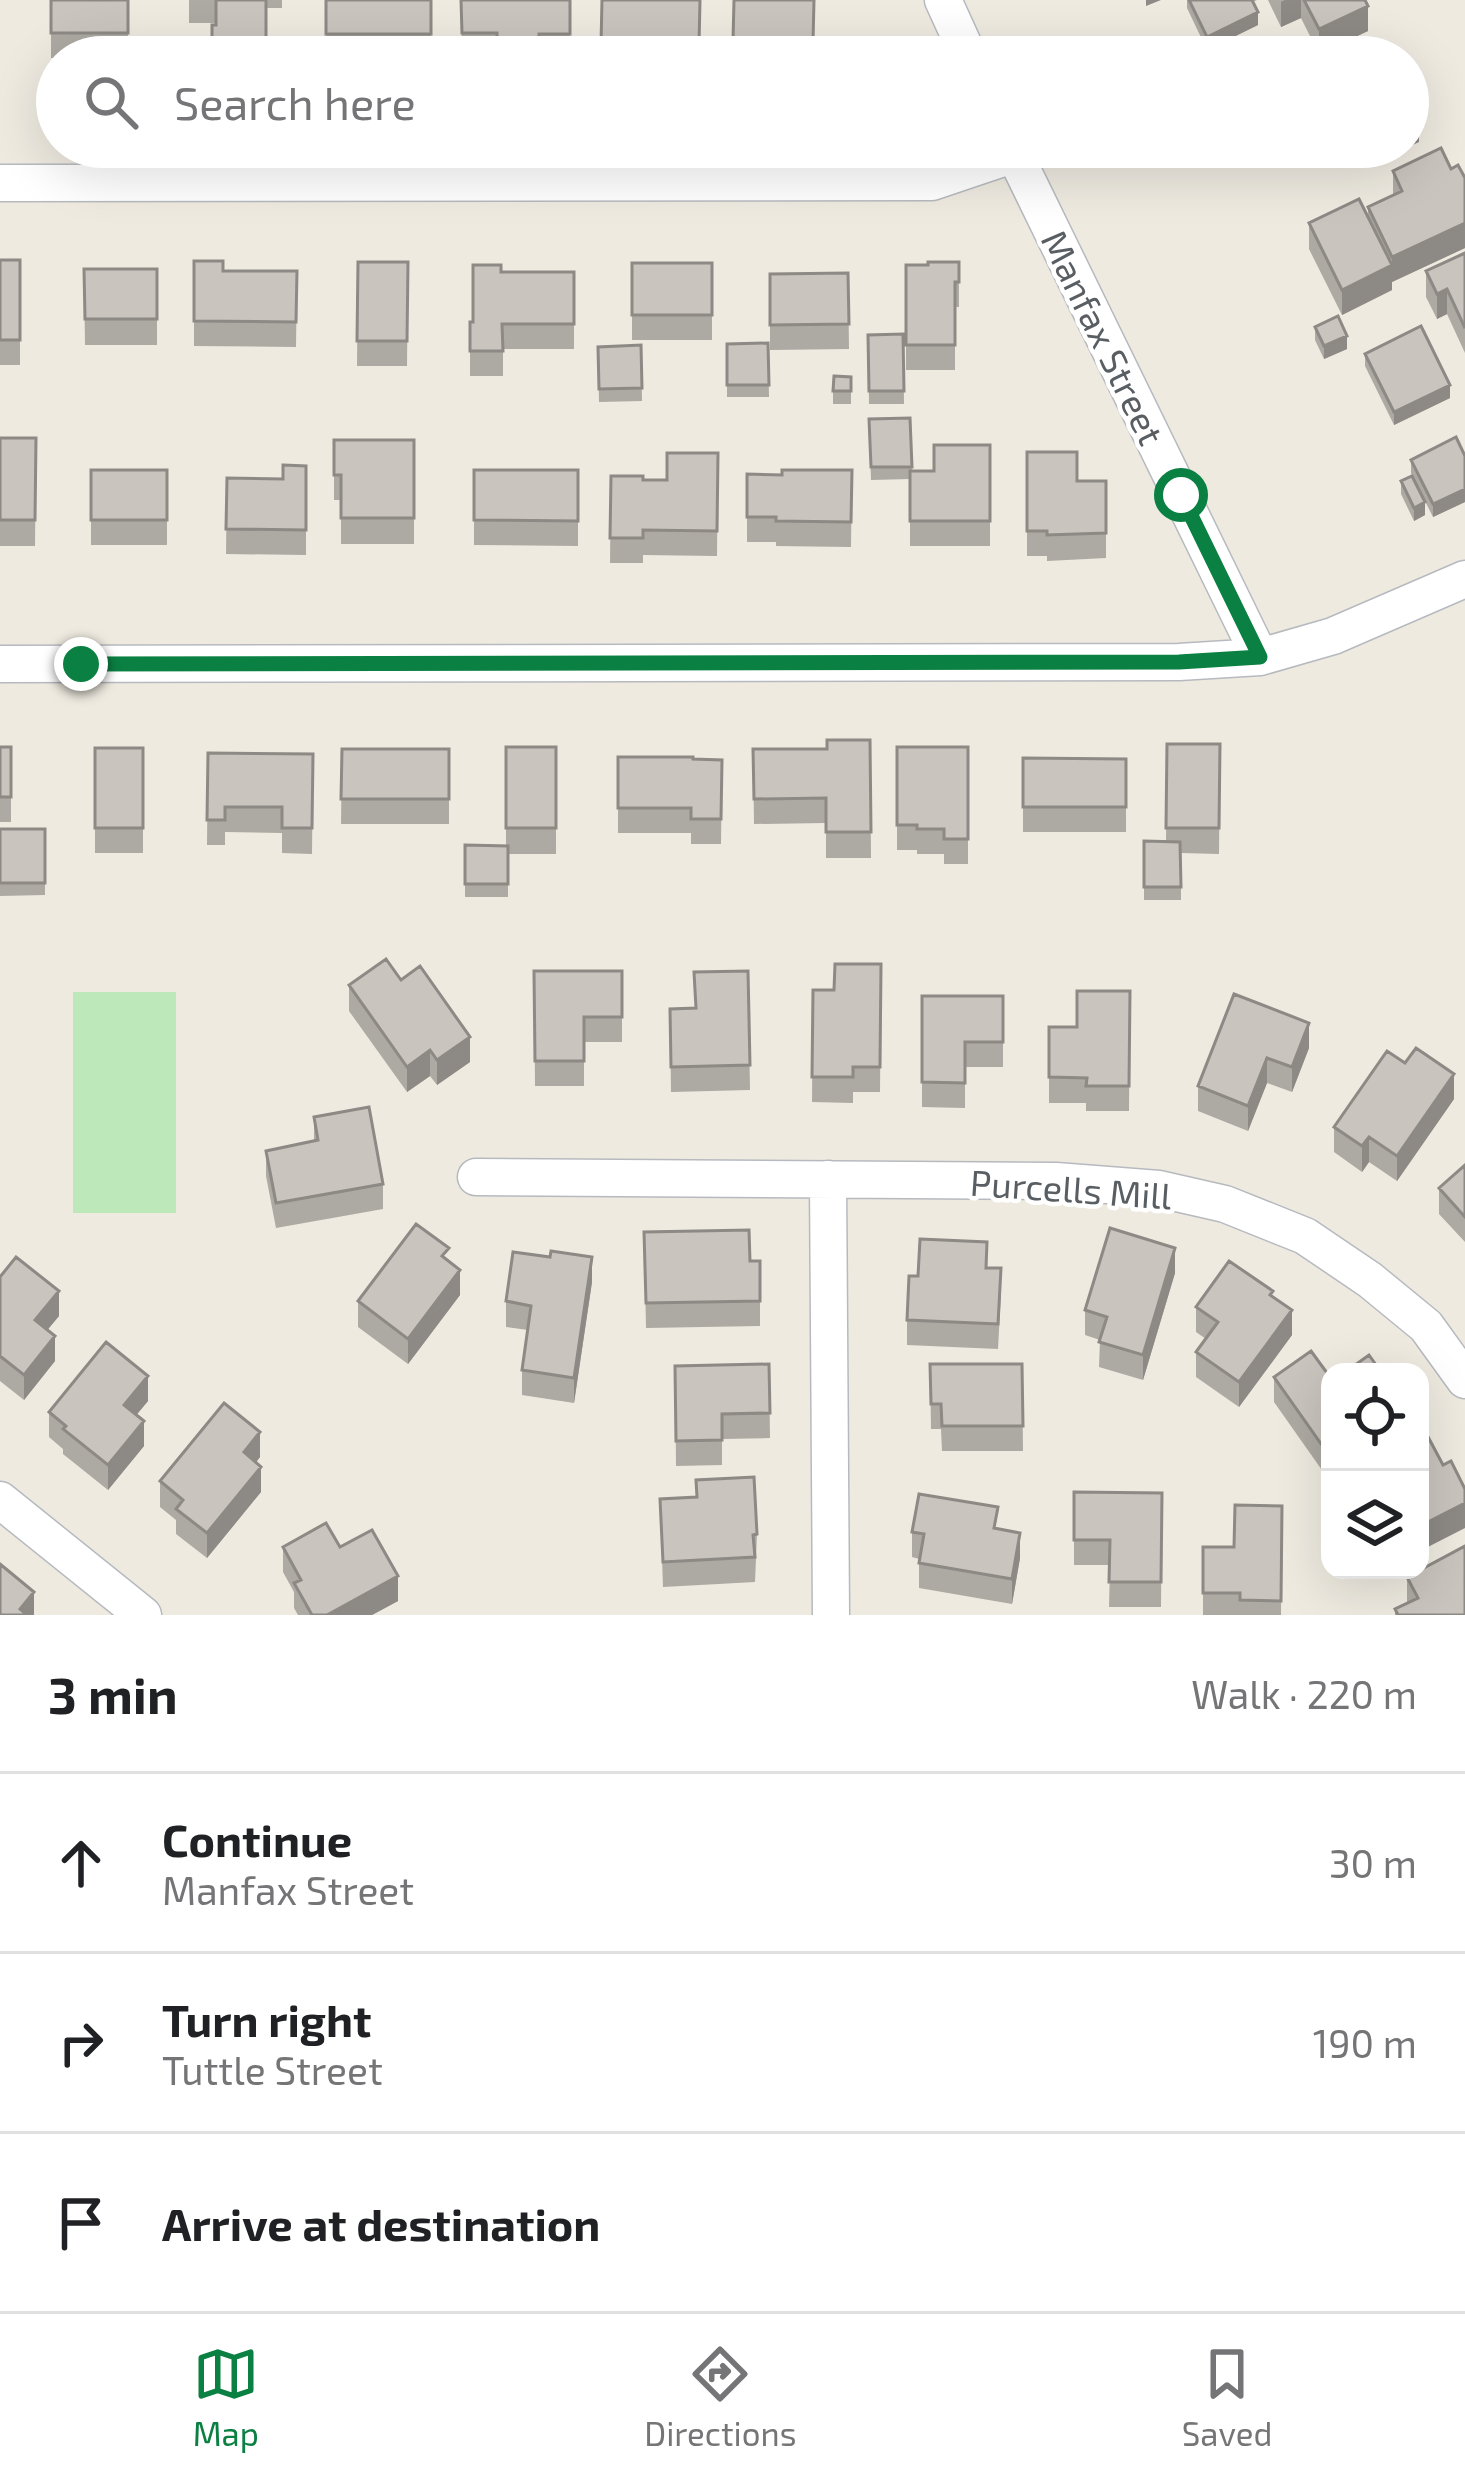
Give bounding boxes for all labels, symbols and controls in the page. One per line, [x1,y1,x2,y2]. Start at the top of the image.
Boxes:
search box [36,36,1429,168]
icon: search [78,69,144,135]
text: Search here [174,75,416,129]
street label: Manfax Street [1034,223,1174,451]
route start [1154,468,1208,522]
route end [54,637,108,691]
street label: Purcells Mill [969,1160,1174,1217]
map controls [1321,1363,1429,1579]
button: locate [1321,1363,1429,1471]
button: layers [1321,1471,1429,1579]
text: 3 min [48,1663,178,1724]
text: Walk · 220 m [1191,1670,1417,1717]
text: Continue [162,1812,352,1866]
icon: ahead [48,1830,114,1896]
text: 30 m [1329,1839,1417,1886]
text: Manfax Street [162,1866,414,1913]
text: Turn right [162,1992,371,2046]
icon: right [48,2010,114,2076]
text: 190 m [1313,2019,1417,2066]
text: Tuttle Street [162,2046,383,2093]
icon: arrive [48,2190,114,2256]
text: Arrive at destination [162,2196,600,2250]
tab: Map [193,2341,259,2453]
tab: Directions [644,2341,796,2453]
tab: Saved [1182,2341,1272,2453]

